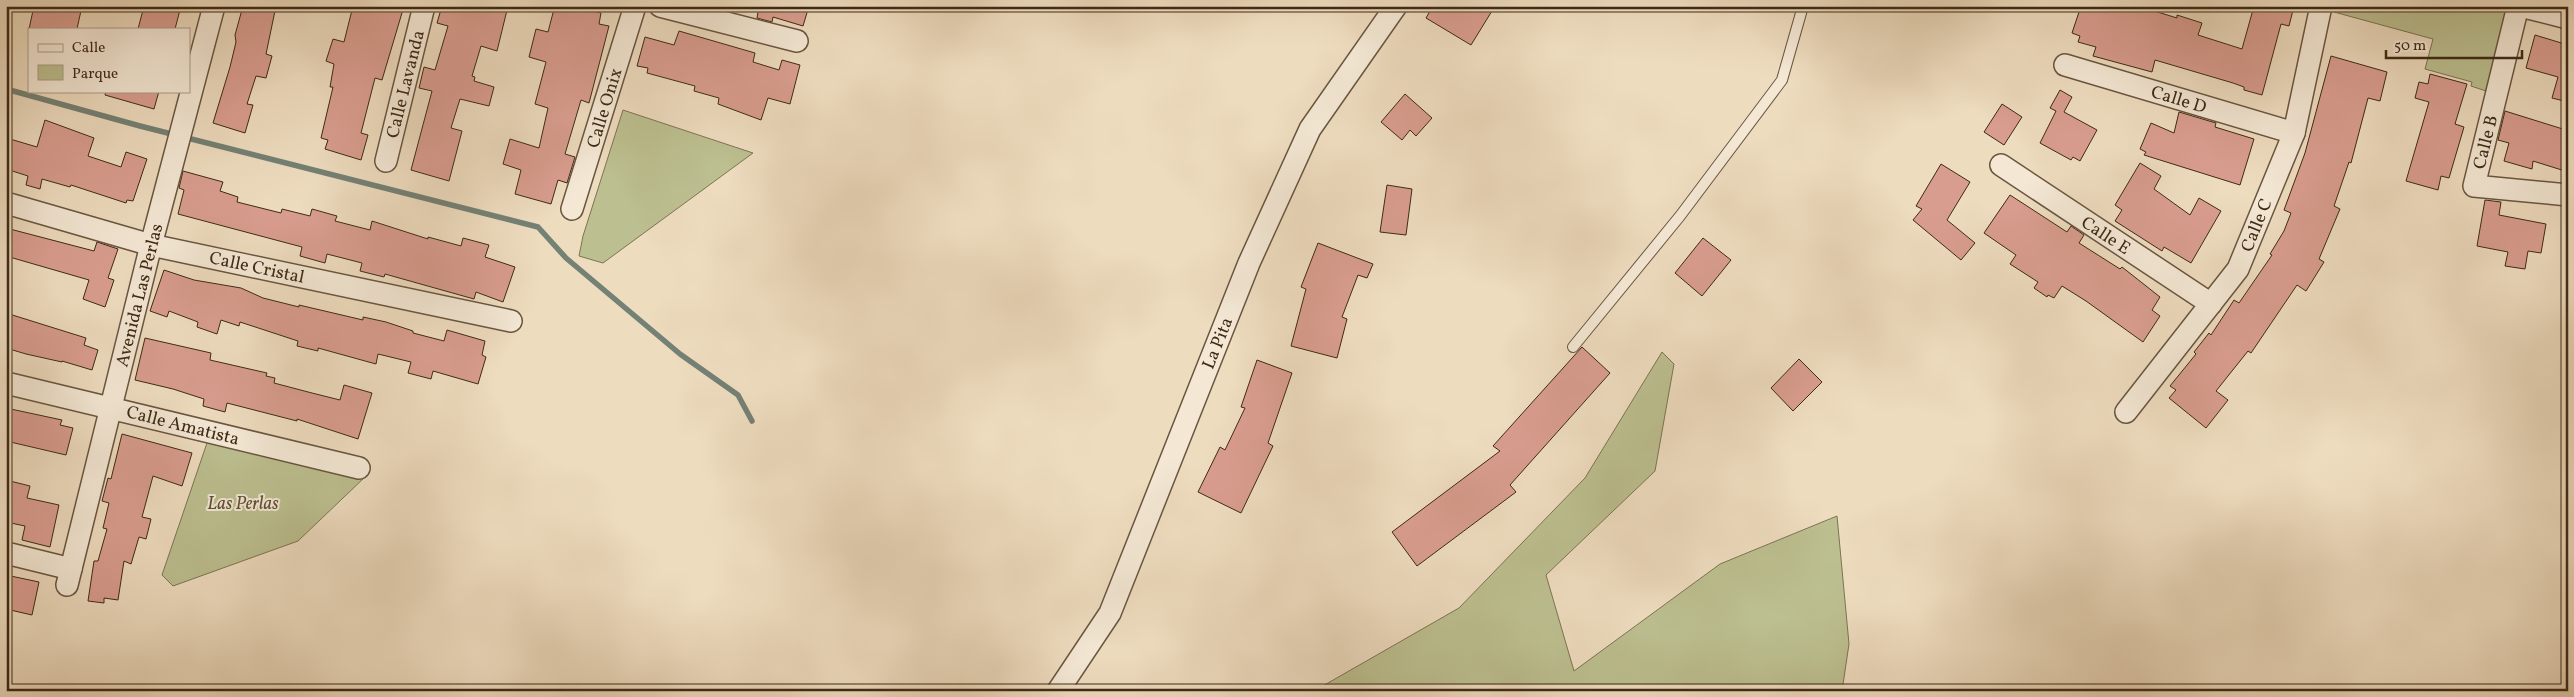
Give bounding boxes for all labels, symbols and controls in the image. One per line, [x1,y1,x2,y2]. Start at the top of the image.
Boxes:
legend [28,28,190,92]
street label: Calle Lavanda [381,28,432,141]
scale bar [2386,28,2523,60]
text: 50 m [2394,36,2426,57]
text: Calle [72,38,105,59]
text: Parque [72,64,118,85]
street label: Calle Onix [581,65,629,151]
street label: Calle D [2148,80,2209,121]
street label: Calle B [2468,113,2505,172]
street label: Calle C [2235,195,2279,256]
street label: Calle E [2076,211,2135,262]
street label: Avenida Las Perlas [111,221,170,370]
street label: Calle Cristal [207,246,307,291]
street label: La Pita [1197,314,1240,373]
street label: Calle Amatista [124,400,242,453]
park label: Las Perlas [207,492,279,517]

